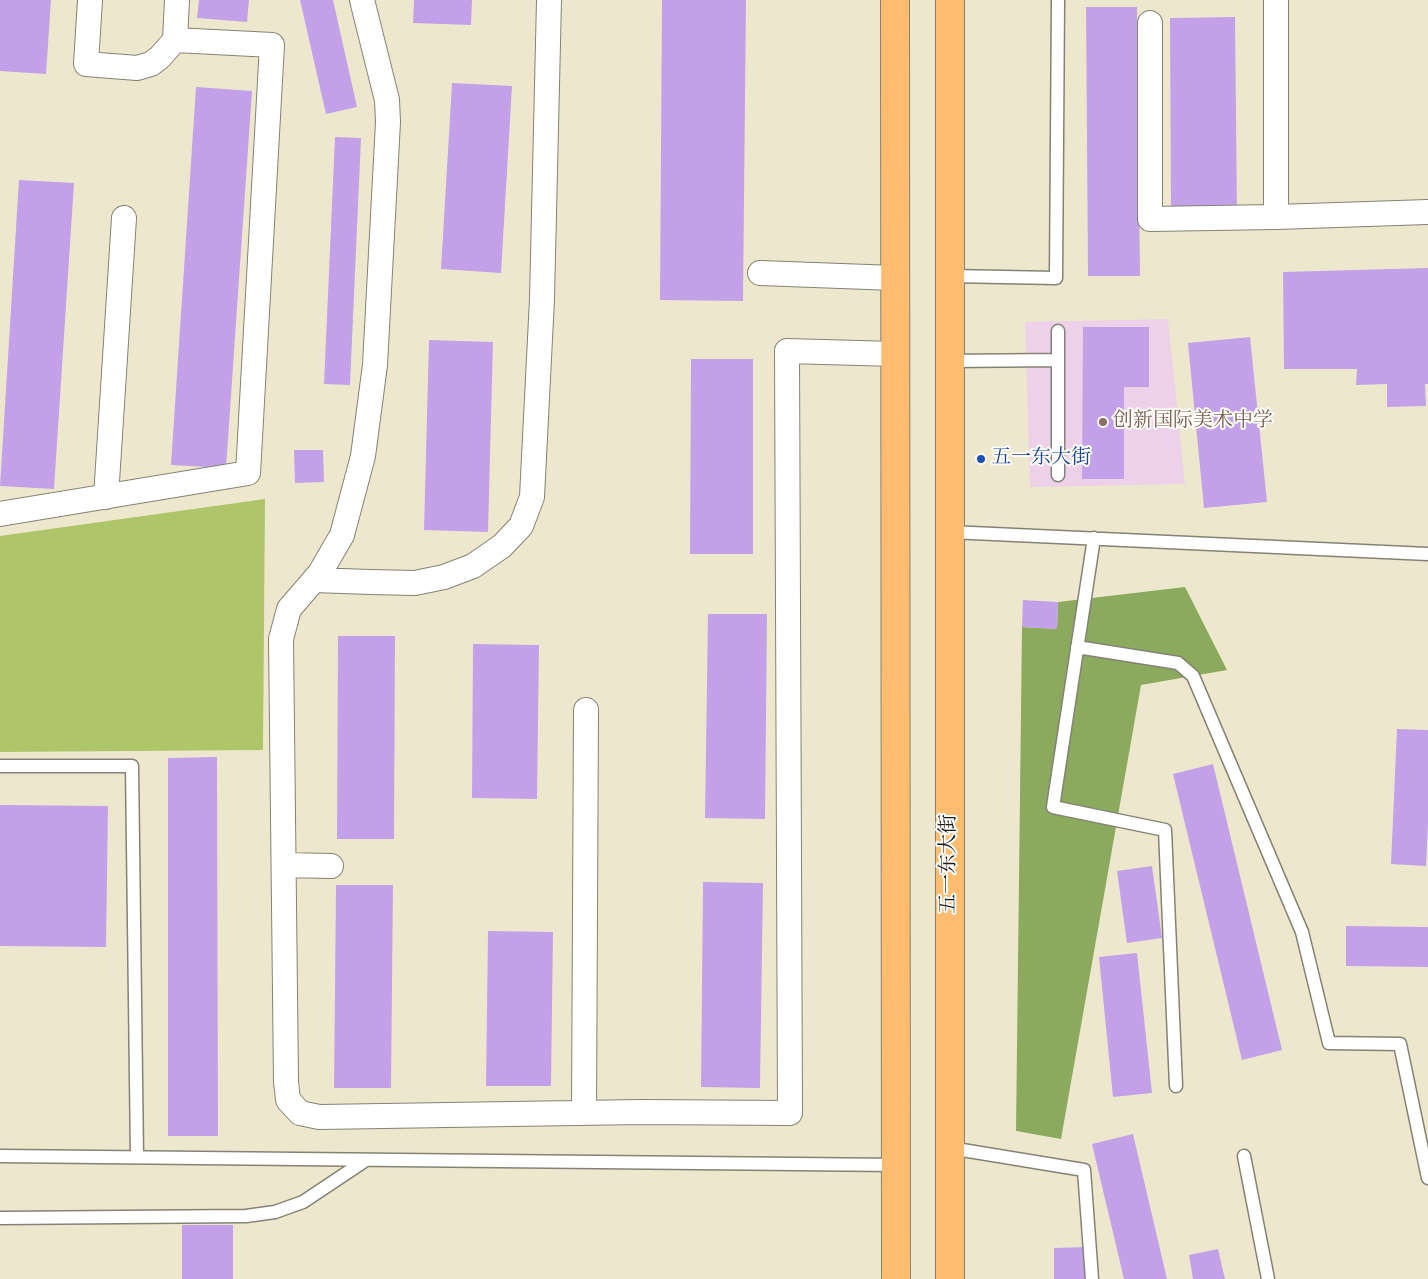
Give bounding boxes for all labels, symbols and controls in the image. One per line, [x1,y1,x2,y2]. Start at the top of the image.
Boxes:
place label: 创新国际美术中学 [1113,410,1273,434]
marker: 创新国际美术中学 [1097,416,1109,428]
place label: 五一东大街 [991,447,1091,471]
marker: 五一东大街 [975,453,987,465]
street label: 五一东大街 [938,814,962,914]

